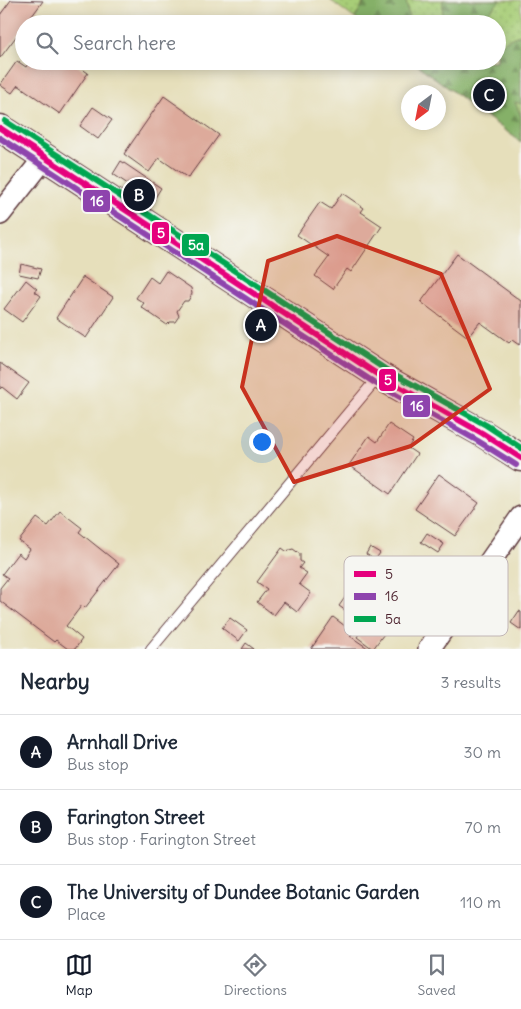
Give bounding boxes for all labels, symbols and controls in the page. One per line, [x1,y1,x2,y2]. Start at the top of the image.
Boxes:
search box [15,15,506,70]
icon: search [33,29,61,57]
text: Search here [73,31,176,55]
pin: C [473,76,505,114]
north arrow [401,85,446,130]
pin: B [123,176,155,214]
line badge: 16 [82,189,111,213]
text: 16 [90,192,104,210]
line badge: 5 [151,221,170,245]
text: 5 [157,224,165,242]
line badge: 5a [181,233,210,257]
text: 5a [188,236,204,254]
pin: A [245,306,277,344]
line badge: 5 [378,368,397,392]
text: 5 [384,371,392,389]
line badge: 16 [402,394,431,418]
text: 16 [410,397,424,415]
your location [249,429,275,455]
legend [344,556,508,636]
text: 5 [385,565,393,583]
text: 16 [385,587,399,605]
text: 5a [385,610,401,628]
text: Nearby [20,668,90,695]
text: 3 results [441,672,501,692]
text: Arnhall Drive [67,730,178,754]
text: A [31,742,41,762]
text: 30 m [464,742,501,762]
text: Bus stop [67,754,129,774]
text: Farington Street [67,805,205,829]
text: B [31,817,41,837]
text: 70 m [465,817,501,837]
text: Bus stop · Farington Street [67,829,256,849]
text: The University of Dundee Botanic Garden [67,880,420,904]
text: C [31,892,41,912]
text: 110 m [460,892,501,912]
text: Place [67,904,106,924]
tab: Map [65,951,93,999]
tab: Directions [224,951,287,999]
tab: Saved [417,951,456,999]

